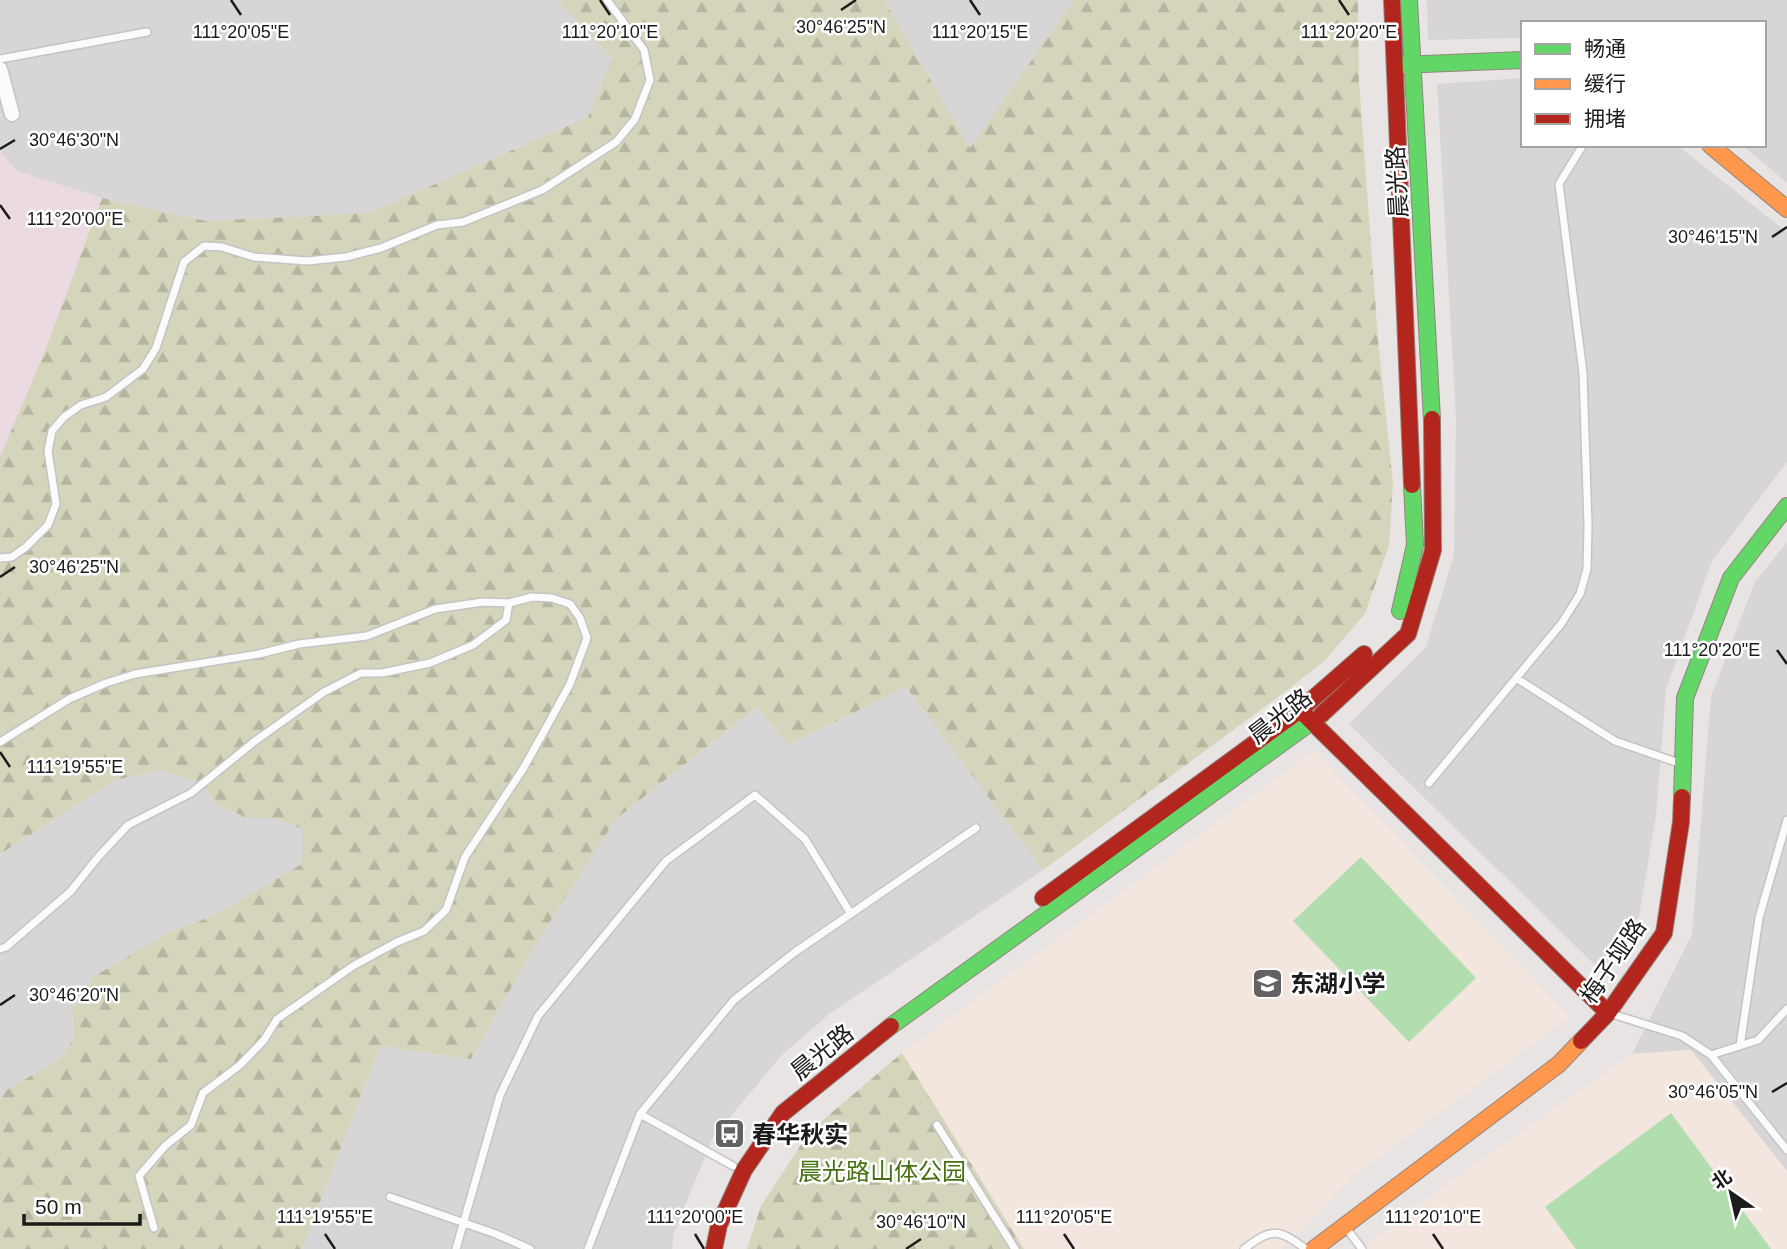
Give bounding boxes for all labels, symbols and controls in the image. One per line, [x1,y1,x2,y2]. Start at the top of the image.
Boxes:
text: 30°46'25"N [796,17,886,37]
legend [1521,21,1766,147]
text: 111°20'05"E [193,22,289,42]
text: 111°20'10"E [562,22,658,42]
text: 111°20'15"E [932,22,1028,42]
text: 111°20'20"E [1301,22,1397,42]
text: 畅通 [1584,37,1626,60]
text: 缓行 [1584,72,1626,95]
text: 拥堵 [1584,107,1626,130]
text: 30°46'30"N [29,130,119,150]
street label: 晨光路 [1382,145,1412,219]
text: 111°20'00"E [27,209,123,229]
text: 30°46'15"N [1668,227,1758,247]
text: 30°46'25"N [29,557,119,577]
text: 111°20'20"E [1664,640,1760,660]
street label: 晨光路 [1243,683,1317,749]
text: 111°19'55"E [27,757,123,777]
street label: 梅子垭路 [1575,914,1651,1008]
school or university icon: 东湖小学 [1250,966,1284,1000]
place label: 东湖小学 [1290,970,1386,997]
text: 30°46'20"N [29,985,119,1005]
street label: 晨光路 [786,1019,858,1085]
text: 30°46'05"N [1668,1082,1758,1102]
bus stop icon: 春华秋实 [712,1117,746,1151]
place label: 春华秋实 [752,1121,848,1148]
park label: 晨光路山体公园 [798,1158,966,1185]
north arrow [1696,1158,1766,1228]
text: 北 [1708,1165,1736,1193]
scale bar [24,1182,140,1226]
text: 50 m [35,1195,82,1218]
text: 111°19'55"E [277,1207,373,1227]
text: 111°20'00"E [647,1207,743,1227]
text: 111°20'05"E [1016,1207,1112,1227]
text: 111°20'10"E [1385,1207,1481,1227]
text: 30°46'10"N [876,1212,966,1232]

